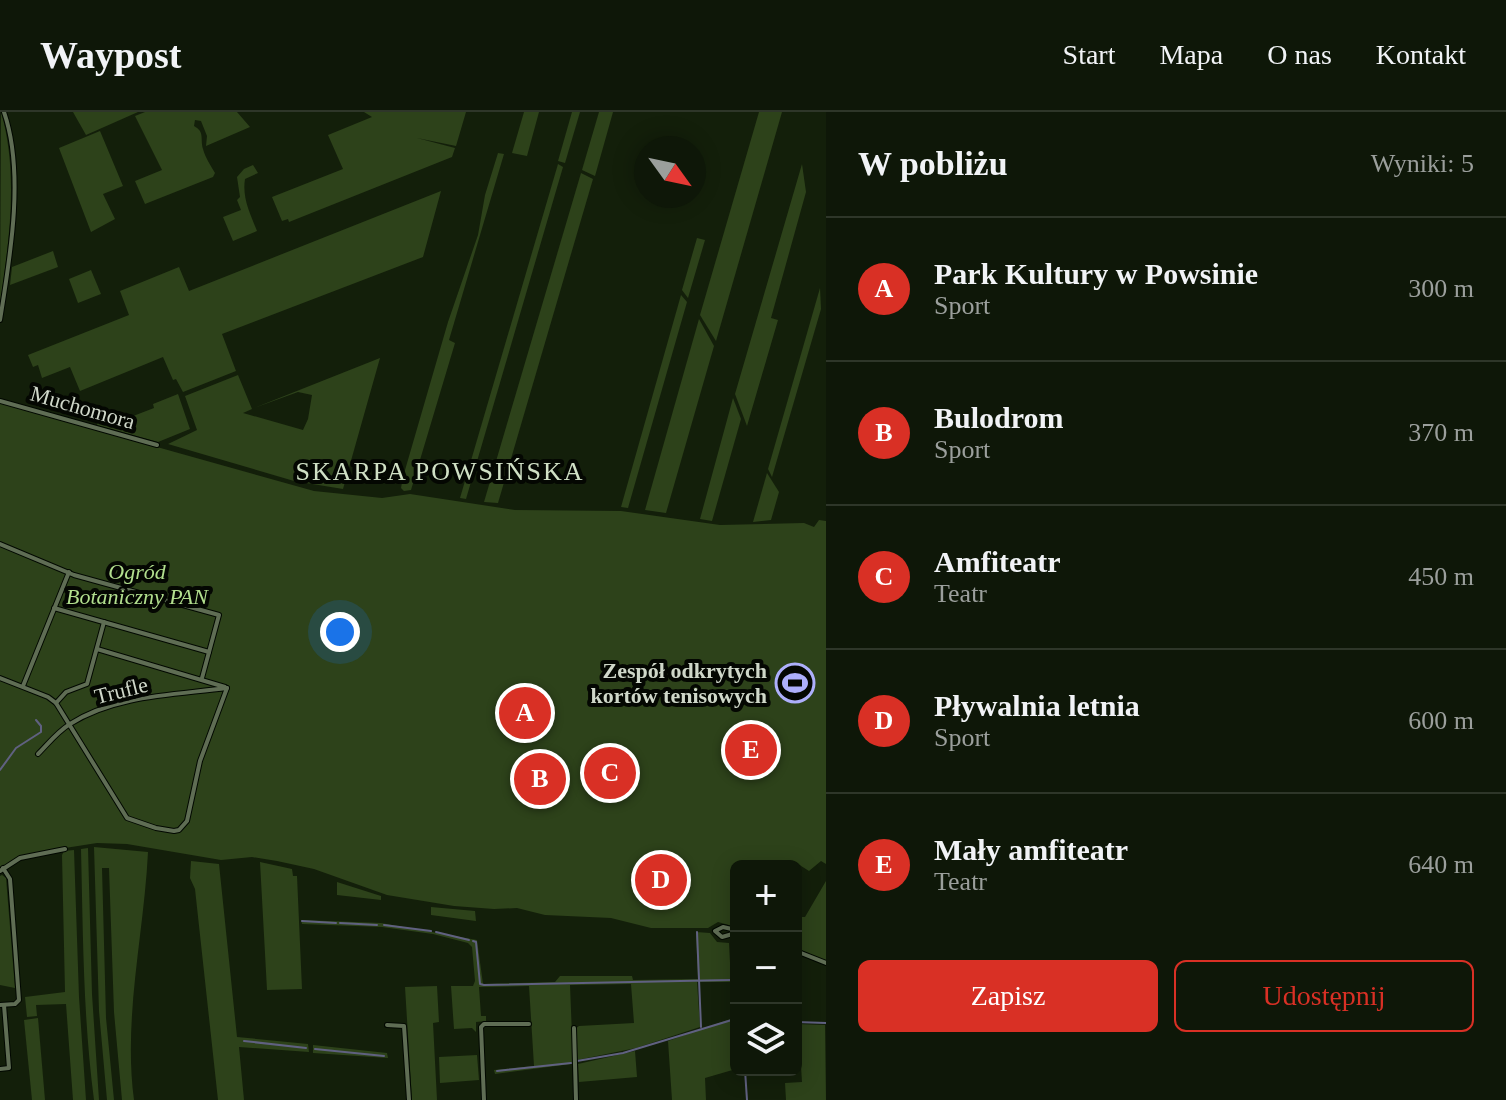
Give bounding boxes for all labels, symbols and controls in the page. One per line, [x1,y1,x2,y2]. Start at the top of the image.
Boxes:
text: Waypost [40,34,181,76]
text: Start [1063,39,1115,70]
text: Mapa [1159,39,1223,70]
text: O nas [1267,39,1332,70]
text: Kontakt [1376,39,1466,70]
north arrow [634,136,706,208]
text: W pobliżu [858,145,1008,182]
text: Wyniki: 5 [1371,149,1474,178]
text: Park Kultury w Powsinie [934,257,1258,290]
text: A [875,274,893,303]
text: 300 m [1408,274,1474,303]
text: Sport [934,291,990,320]
street label: Muchomora [28,381,138,434]
text: Bulodrom [934,401,1063,434]
text: B [875,418,893,447]
text: 370 m [1408,418,1474,447]
text: Sport [934,435,990,464]
district label: SKARPA POWSIŃSKA [296,457,584,486]
text: Amfiteatr [934,545,1061,578]
park label: Ogród Botaniczny PAN [66,559,209,609]
text: C [875,562,893,591]
text: 450 m [1408,562,1474,591]
text: Teatr [934,579,987,608]
your location [320,612,360,652]
place label: Zespół odkrytych kortów tenisowych [590,658,767,708]
sports icon: Zespół odkrytych kortów tenisowych [774,662,816,704]
street label: Trufle [92,672,150,709]
pin: A [499,683,551,743]
text: Pływalnia letnia [934,689,1140,722]
text: D [875,706,893,735]
text: 600 m [1408,706,1474,735]
pin: E [725,720,777,780]
text: Sport [934,723,990,752]
pin: C [584,743,636,803]
pin: B [514,749,566,809]
text: Mały amfiteatr [934,833,1128,866]
pin: D [635,850,687,910]
text: E [875,850,893,879]
text: 640 m [1408,850,1474,879]
map controls [730,860,802,1076]
button: + [730,860,802,932]
text: Teatr [934,867,987,896]
button: − [730,932,802,1004]
button: Zapisz [858,960,1158,1032]
button: Udostępnij [1174,960,1474,1032]
button: layers [730,1004,802,1076]

